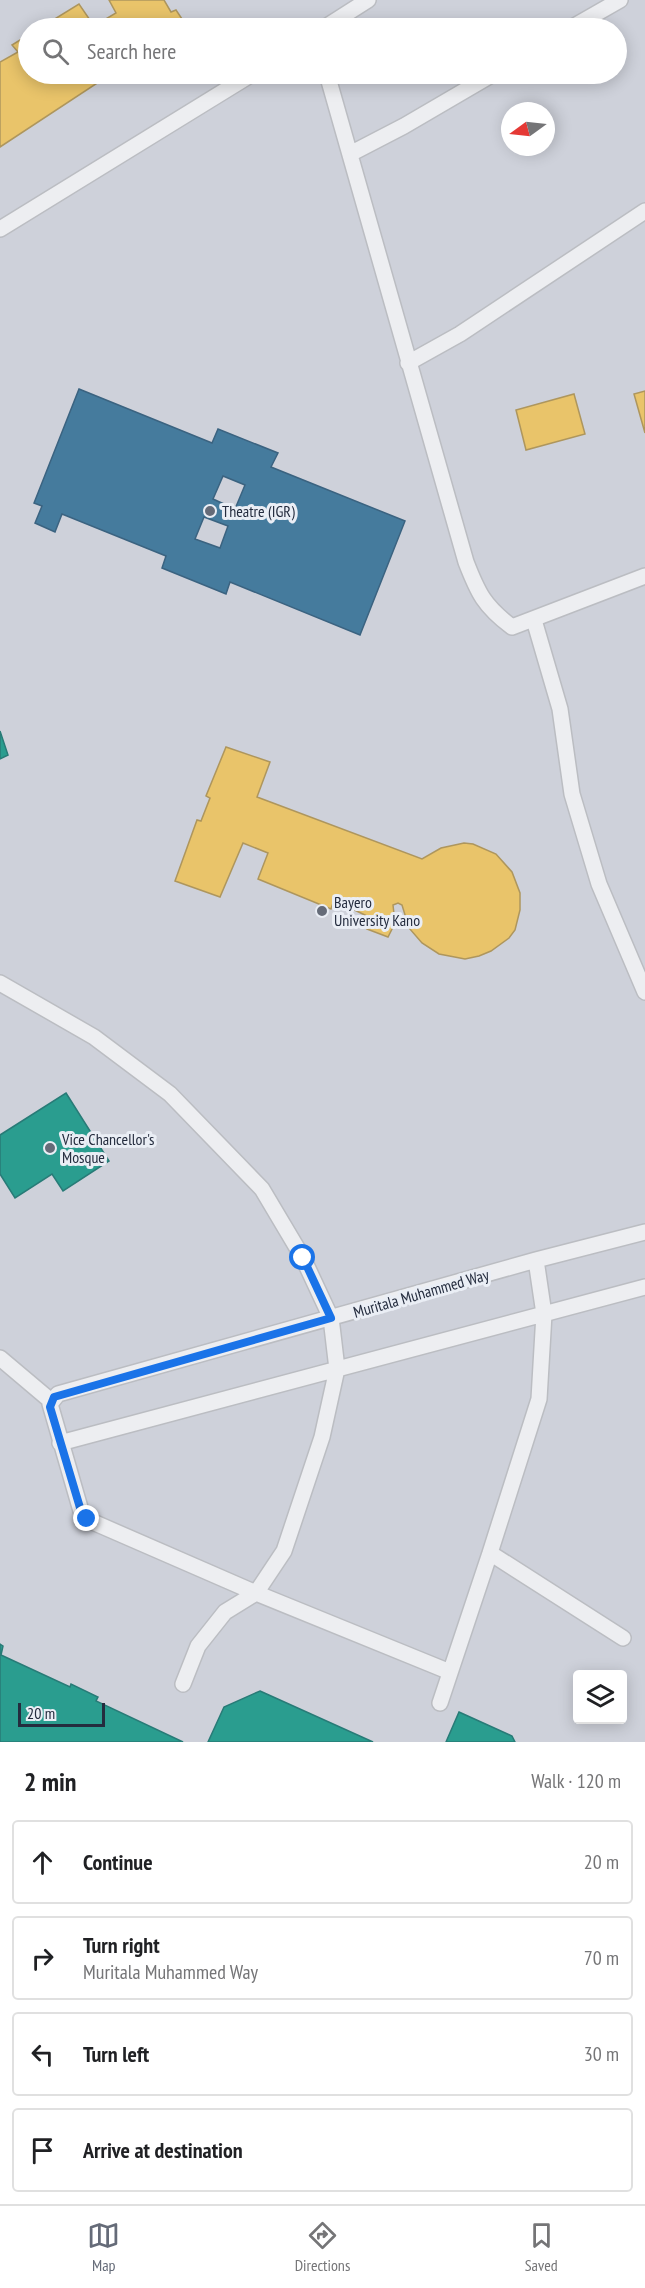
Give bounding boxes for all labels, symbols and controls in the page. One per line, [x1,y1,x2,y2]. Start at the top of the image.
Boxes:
search box [18,18,627,84]
icon: search [39,35,72,68]
text: Search here [87,37,176,65]
north arrow [501,102,555,156]
place label: Theatre (IGR) [222,501,295,521]
marker: Theatre (IGR) [203,504,217,518]
place label: Bayero University Kano [334,892,420,930]
marker: Bayero University Kano [315,904,329,918]
place label: Vice Chancellor's Mosque [61,1129,154,1167]
marker: Vice Chancellor's Mosque [43,1141,57,1155]
route start [289,1244,315,1270]
street label: Muritala Muhammed Way [351,1264,491,1322]
route end [73,1505,99,1531]
map controls [573,1670,627,1724]
button: layers [573,1670,627,1724]
scale bar [18,1700,105,1728]
text: 20 m [27,1703,55,1723]
text: 2 min [24,1765,77,1798]
text: Walk · 120 m [531,1768,621,1794]
icon: ahead [26,1846,59,1879]
text: Continue [83,1848,153,1876]
text: 20 m [584,1849,619,1875]
text: Turn right [83,1931,160,1959]
icon: right [26,1942,59,1975]
text: 70 m [584,1945,619,1971]
text: Muritala Muhammed Way [83,1959,258,1985]
icon: left [26,2038,59,2071]
text: Turn left [83,2040,149,2068]
text: 30 m [584,2041,619,2067]
icon: arrive [26,2134,59,2167]
text: Arrive at destination [83,2136,243,2164]
tab: Map [87,2219,120,2275]
tab: Directions [295,2219,350,2275]
tab: Saved [525,2219,558,2275]

